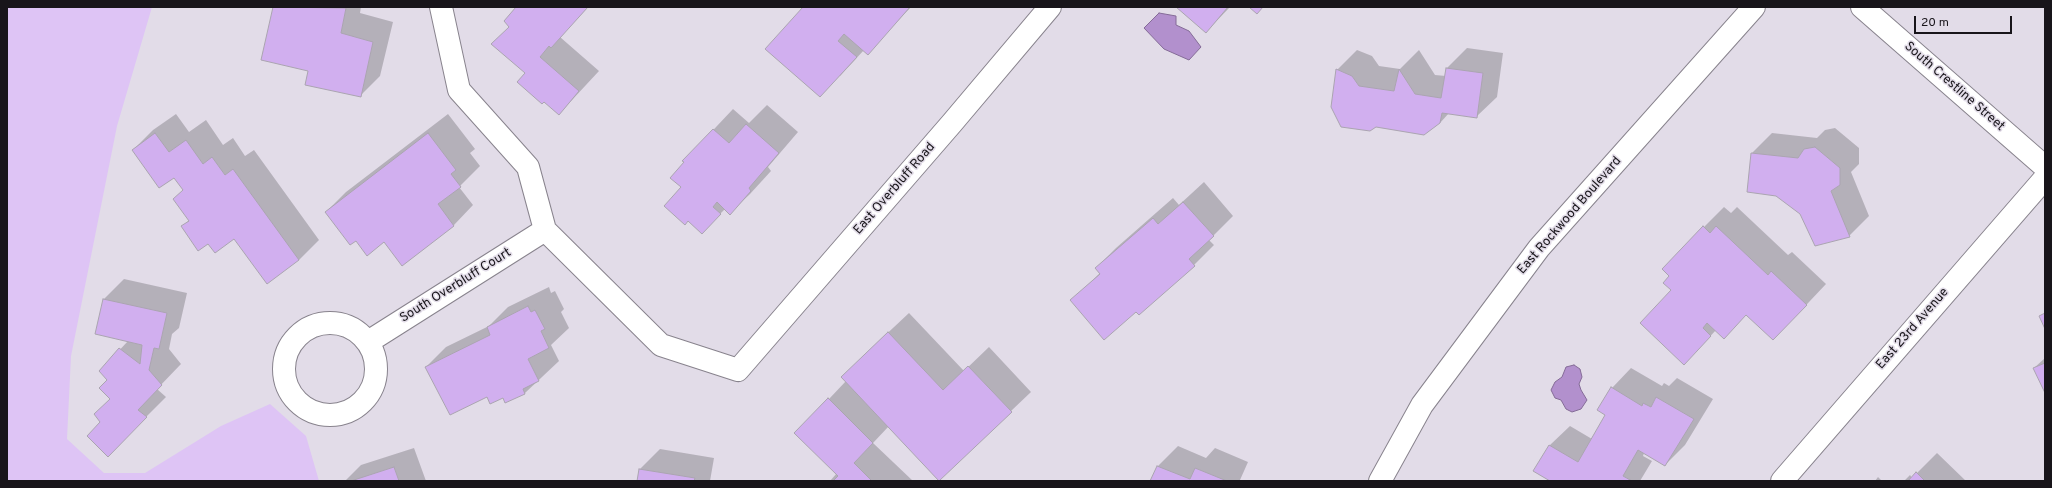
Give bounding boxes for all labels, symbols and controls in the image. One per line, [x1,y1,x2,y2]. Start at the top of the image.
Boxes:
scale bar [1916,8,2014,34]
text: 20 m [1921,15,1949,31]
street label: South Crestline Street [1901,39,2007,135]
street label: East Overbluff Road [851,140,939,238]
street label: East Rockwood Boulevard [1515,154,1625,278]
street label: South Overbluff Court [397,245,515,327]
street label: East 23rd Avenue [1873,285,1953,373]

